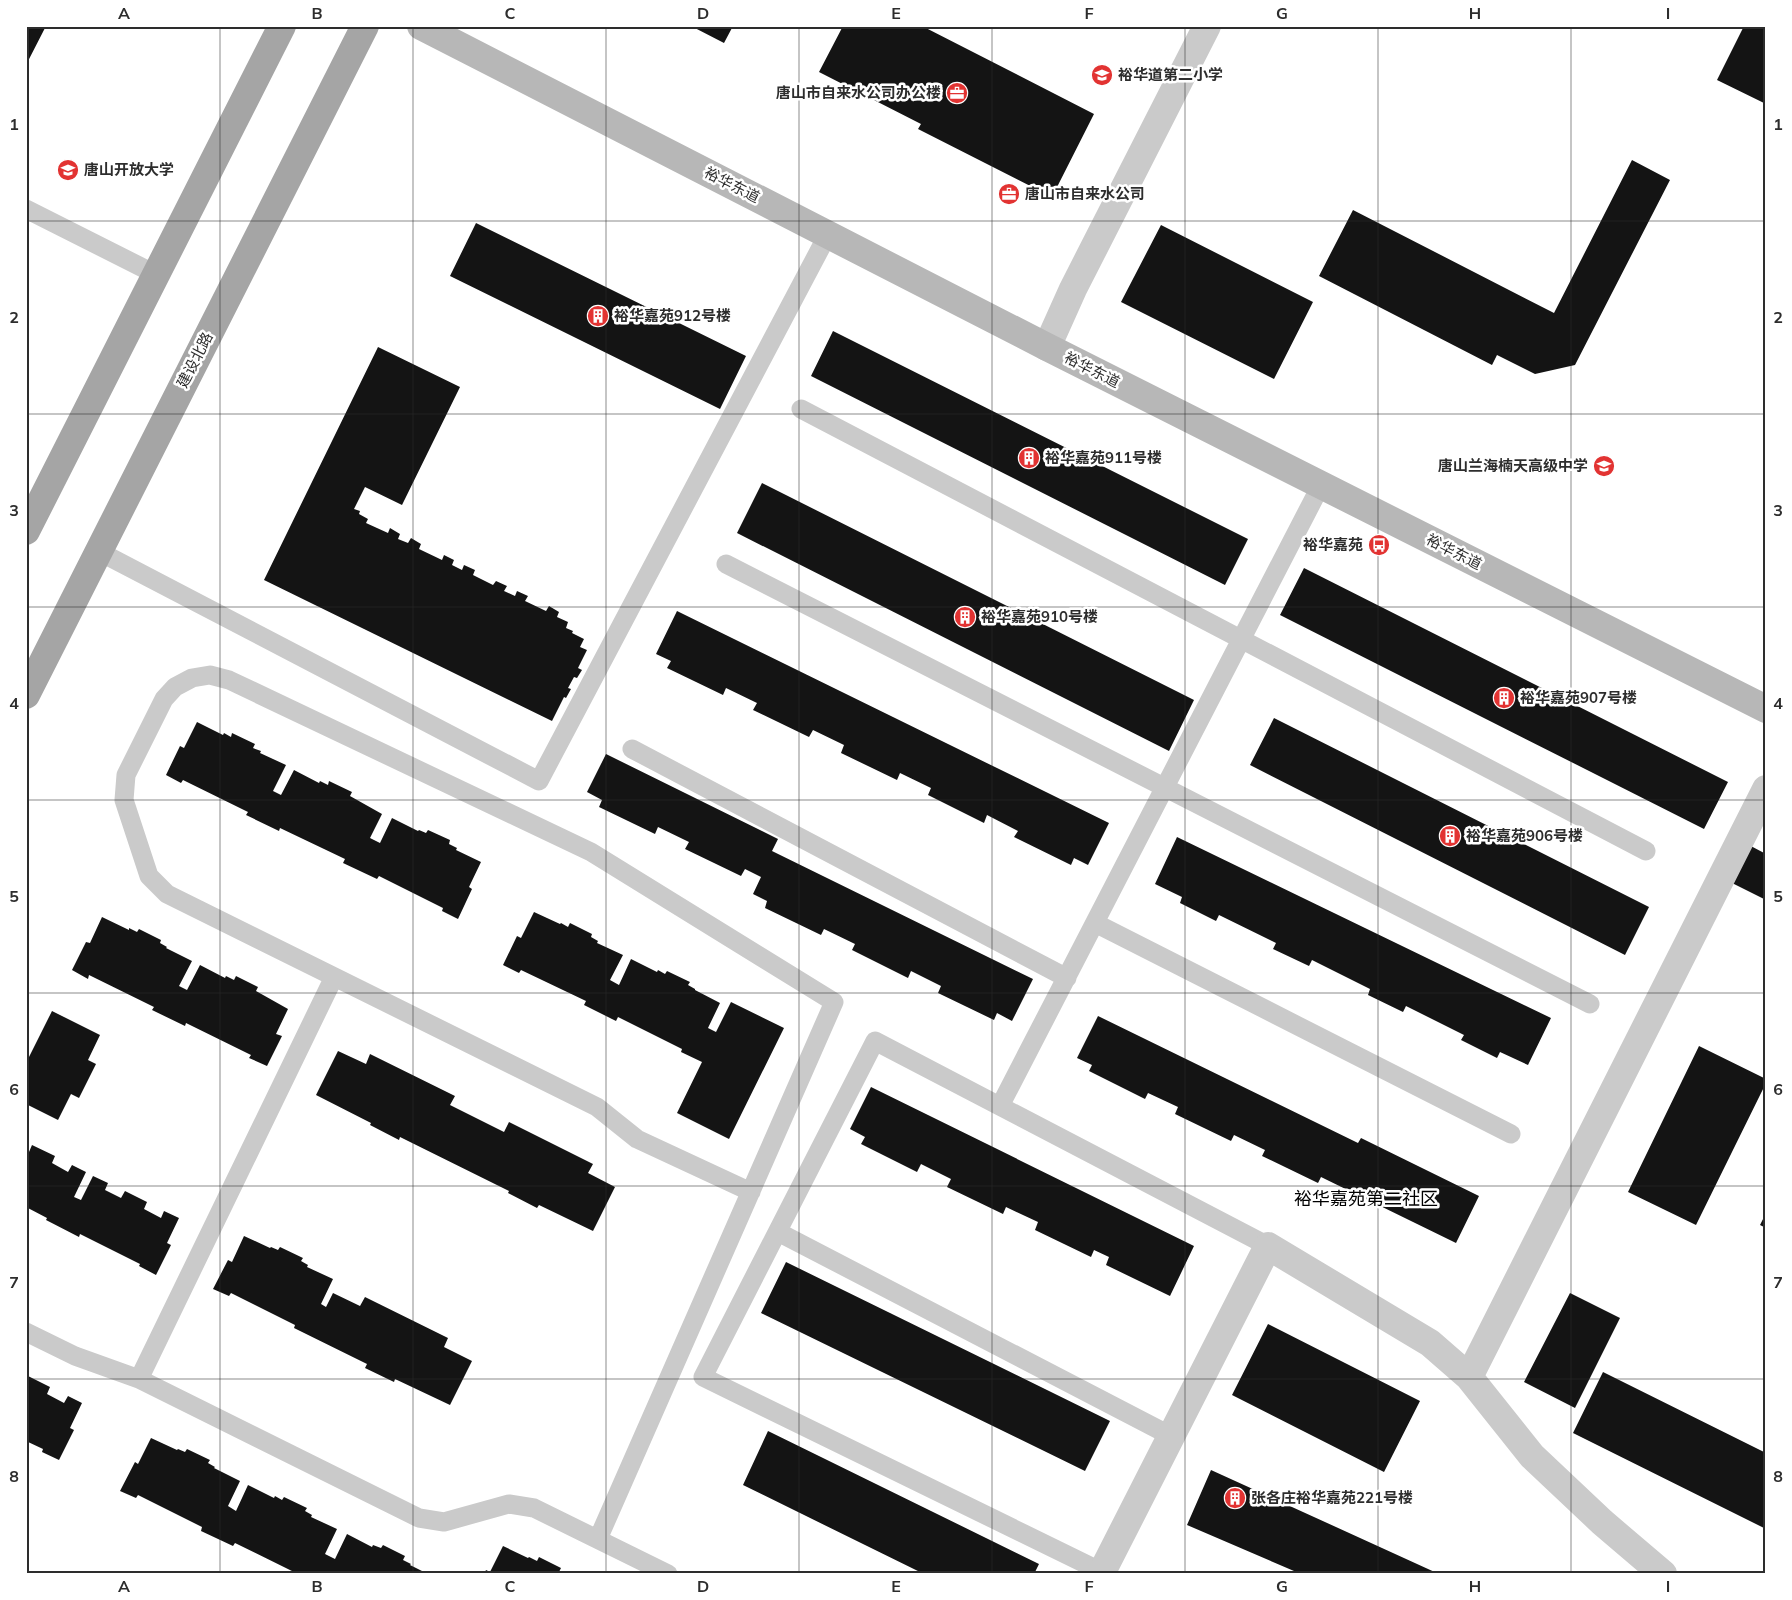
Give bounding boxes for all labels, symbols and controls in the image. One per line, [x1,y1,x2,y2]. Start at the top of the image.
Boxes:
text: A [118,3,130,23]
text: B [311,3,323,23]
text: C [505,3,516,23]
text: D [697,3,709,23]
text: E [891,3,901,23]
text: F [1084,3,1094,23]
text: G [1276,3,1288,23]
text: H [1469,3,1481,23]
text: I [1666,3,1670,23]
school or university icon: 裕华道第二小学 [1090,63,1114,87]
place label: 裕华道第二小学 [1118,65,1223,84]
office icon: 唐山市自来水公司办公楼 [945,81,969,105]
place label: 唐山市自来水公司办公楼 [776,83,941,102]
text: 1 [9,114,19,134]
text: 1 [1773,114,1783,134]
school or university icon: 唐山开放大学 [56,158,80,182]
place label: 唐山开放大学 [84,160,174,179]
street label: 裕华东道 [701,162,763,207]
office icon: 唐山市自来水公司 [997,182,1021,206]
place label: 唐山市自来水公司 [1025,184,1145,203]
building icon: 裕华嘉苑912号楼 [586,304,610,328]
place label: 裕华嘉苑912号楼 [614,306,731,325]
text: 2 [9,307,19,327]
text: 2 [1773,307,1783,327]
street label: 建设北路 [172,329,217,391]
street label: 裕华东道 [1061,347,1123,392]
building icon: 裕华嘉苑911号楼 [1017,446,1041,470]
place label: 裕华嘉苑911号楼 [1045,448,1162,467]
school or university icon: 唐山兰海楠天高级中学 [1592,454,1616,478]
place label: 唐山兰海楠天高级中学 [1438,456,1588,475]
text: 3 [9,500,19,520]
text: 3 [1773,500,1783,520]
street label: 裕华东道 [1423,529,1485,574]
bus stop icon: 裕华嘉苑 [1367,533,1391,557]
place label: 裕华嘉苑 [1303,535,1363,554]
building icon: 裕华嘉苑910号楼 [953,605,977,629]
place label: 裕华嘉苑910号楼 [981,607,1098,626]
building icon: 裕华嘉苑907号楼 [1492,686,1516,710]
place label: 裕华嘉苑907号楼 [1520,688,1637,707]
text: 4 [9,693,19,713]
text: 4 [1773,693,1783,713]
building icon: 裕华嘉苑906号楼 [1438,824,1462,848]
place label: 裕华嘉苑906号楼 [1466,826,1583,845]
text: 5 [9,886,19,906]
text: 5 [1773,886,1783,906]
text: 6 [9,1079,19,1099]
text: 6 [1773,1079,1783,1099]
district label: 裕华嘉苑第二社区 [1294,1187,1438,1210]
text: 7 [9,1272,19,1292]
text: 7 [1773,1272,1783,1292]
text: 8 [9,1466,19,1486]
text: 8 [1773,1466,1783,1486]
building icon: 张各庄裕华嘉苑221号楼 [1223,1486,1247,1510]
place label: 张各庄裕华嘉苑221号楼 [1251,1488,1413,1507]
text: A [118,1576,130,1596]
text: B [311,1576,323,1596]
text: C [505,1576,516,1596]
text: D [697,1576,709,1596]
text: E [891,1576,901,1596]
text: F [1084,1576,1094,1596]
text: G [1276,1576,1288,1596]
text: H [1469,1576,1481,1596]
text: I [1666,1576,1670,1596]

